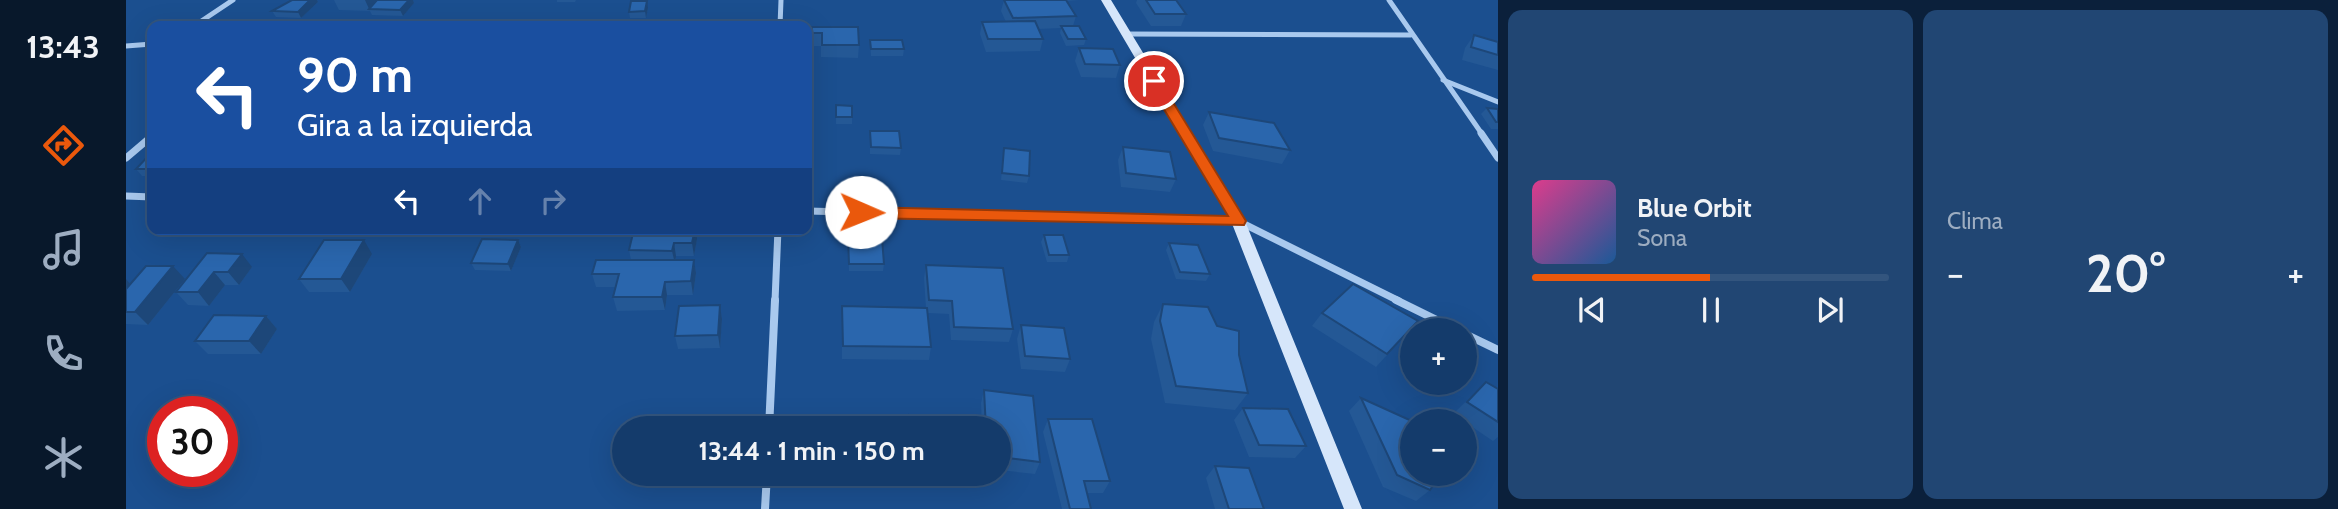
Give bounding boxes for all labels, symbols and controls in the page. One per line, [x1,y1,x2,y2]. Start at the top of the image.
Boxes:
text: 13:43 [26,27,100,66]
text: 90 m [297,45,413,104]
icon: left [182,49,273,140]
pin [1124,51,1184,111]
icon: arrive [1135,62,1173,100]
text: Gira a la izquierda [297,105,532,144]
icon: directions [39,121,88,170]
position arrow [824,175,898,249]
icon: left [388,182,426,220]
icon: ahead [461,182,499,220]
icon: right [534,182,572,220]
text: Blue Orbit [1637,192,1752,224]
text: Clima [1947,207,2003,235]
text: Sona [1637,224,1687,252]
icon: music [39,225,88,274]
text: 20° [2086,242,2165,305]
text: − [1947,250,1964,297]
text: + [2287,250,2304,297]
icon: previous [1573,291,1611,329]
icon: pause [1692,291,1730,329]
icon: next [1811,291,1849,329]
map controls [1400,318,1477,486]
button: + [1400,318,1477,395]
icon: phone [39,329,88,378]
speed limit sign: 30 [147,396,238,487]
button: − [1400,409,1477,486]
icon: climate [39,433,88,482]
text: 13:44 · 1 min · 150 m [698,435,925,467]

